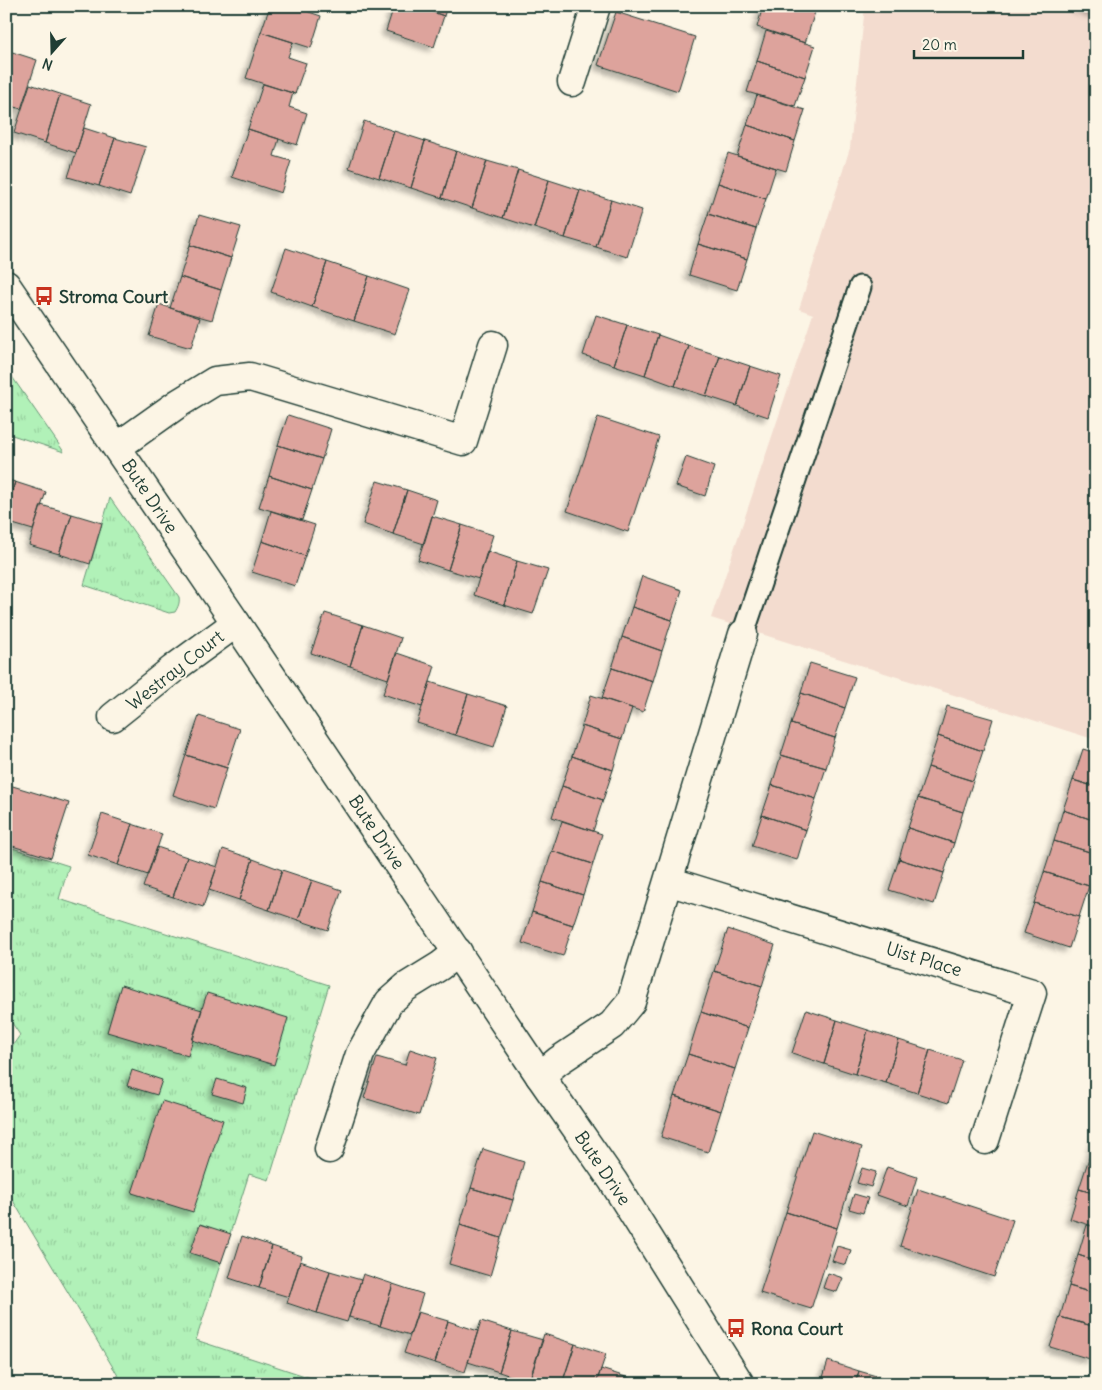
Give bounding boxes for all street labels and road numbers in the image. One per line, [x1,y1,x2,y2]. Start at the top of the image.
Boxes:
street label: Bute Drive [117,454,183,538]
street label: Westray Court [122,625,228,715]
street label: Bute Drive [344,790,410,874]
street label: Uist Place [883,937,965,981]
street label: Bute Drive [570,1126,636,1210]

